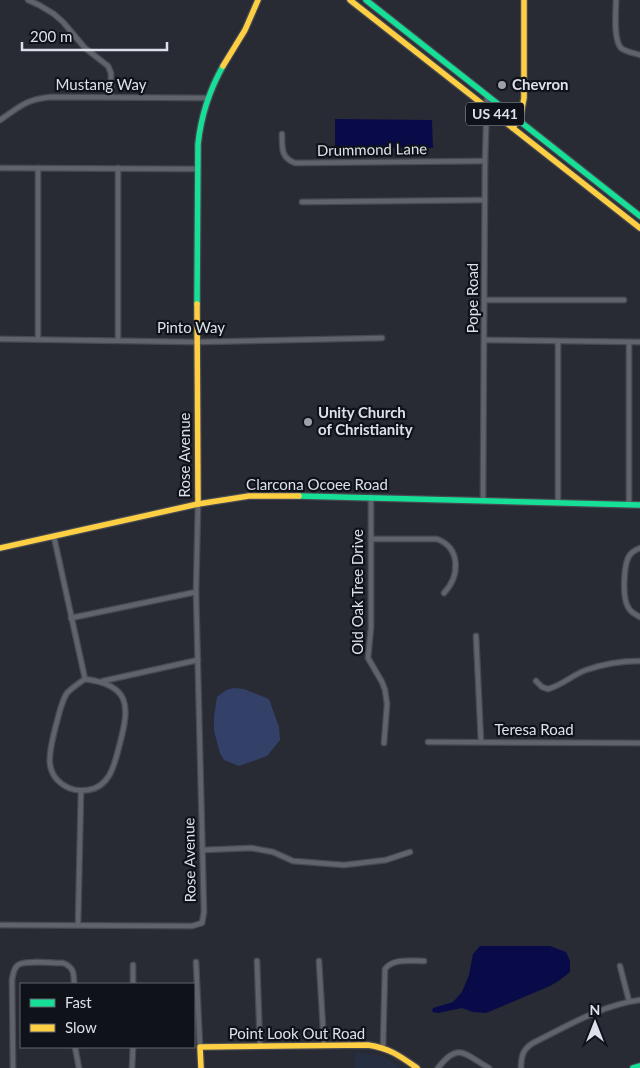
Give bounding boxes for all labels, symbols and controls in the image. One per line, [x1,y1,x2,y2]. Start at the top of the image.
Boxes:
scale bar [22,20,168,52]
text: 200 m [30,27,72,45]
street label: Mustang Way [56,75,147,93]
place label: Chevron [512,75,569,93]
marker: Chevron [496,79,508,91]
road number: US 441 [466,102,524,126]
street label: Drummond Lane [317,139,427,159]
street label: Pope Road [463,263,481,333]
street label: Pinto Way [157,318,225,336]
place label: Unity Church of Christianity [318,403,413,438]
street label: Rose Avenue [175,413,193,497]
marker: Unity Church of Christianity [302,416,314,428]
street label: Clarcona Ocoee Road [246,475,388,493]
street label: Old Oak Tree Drive [348,529,366,655]
street label: Teresa Road [494,720,574,738]
street label: Rose Avenue [179,817,199,903]
legend [20,983,195,1048]
text: Fast [65,993,92,1011]
north arrow [570,998,620,1048]
text: N [590,1001,600,1018]
text: Slow [65,1018,97,1036]
street label: Point Look Out Road [229,1024,365,1042]

